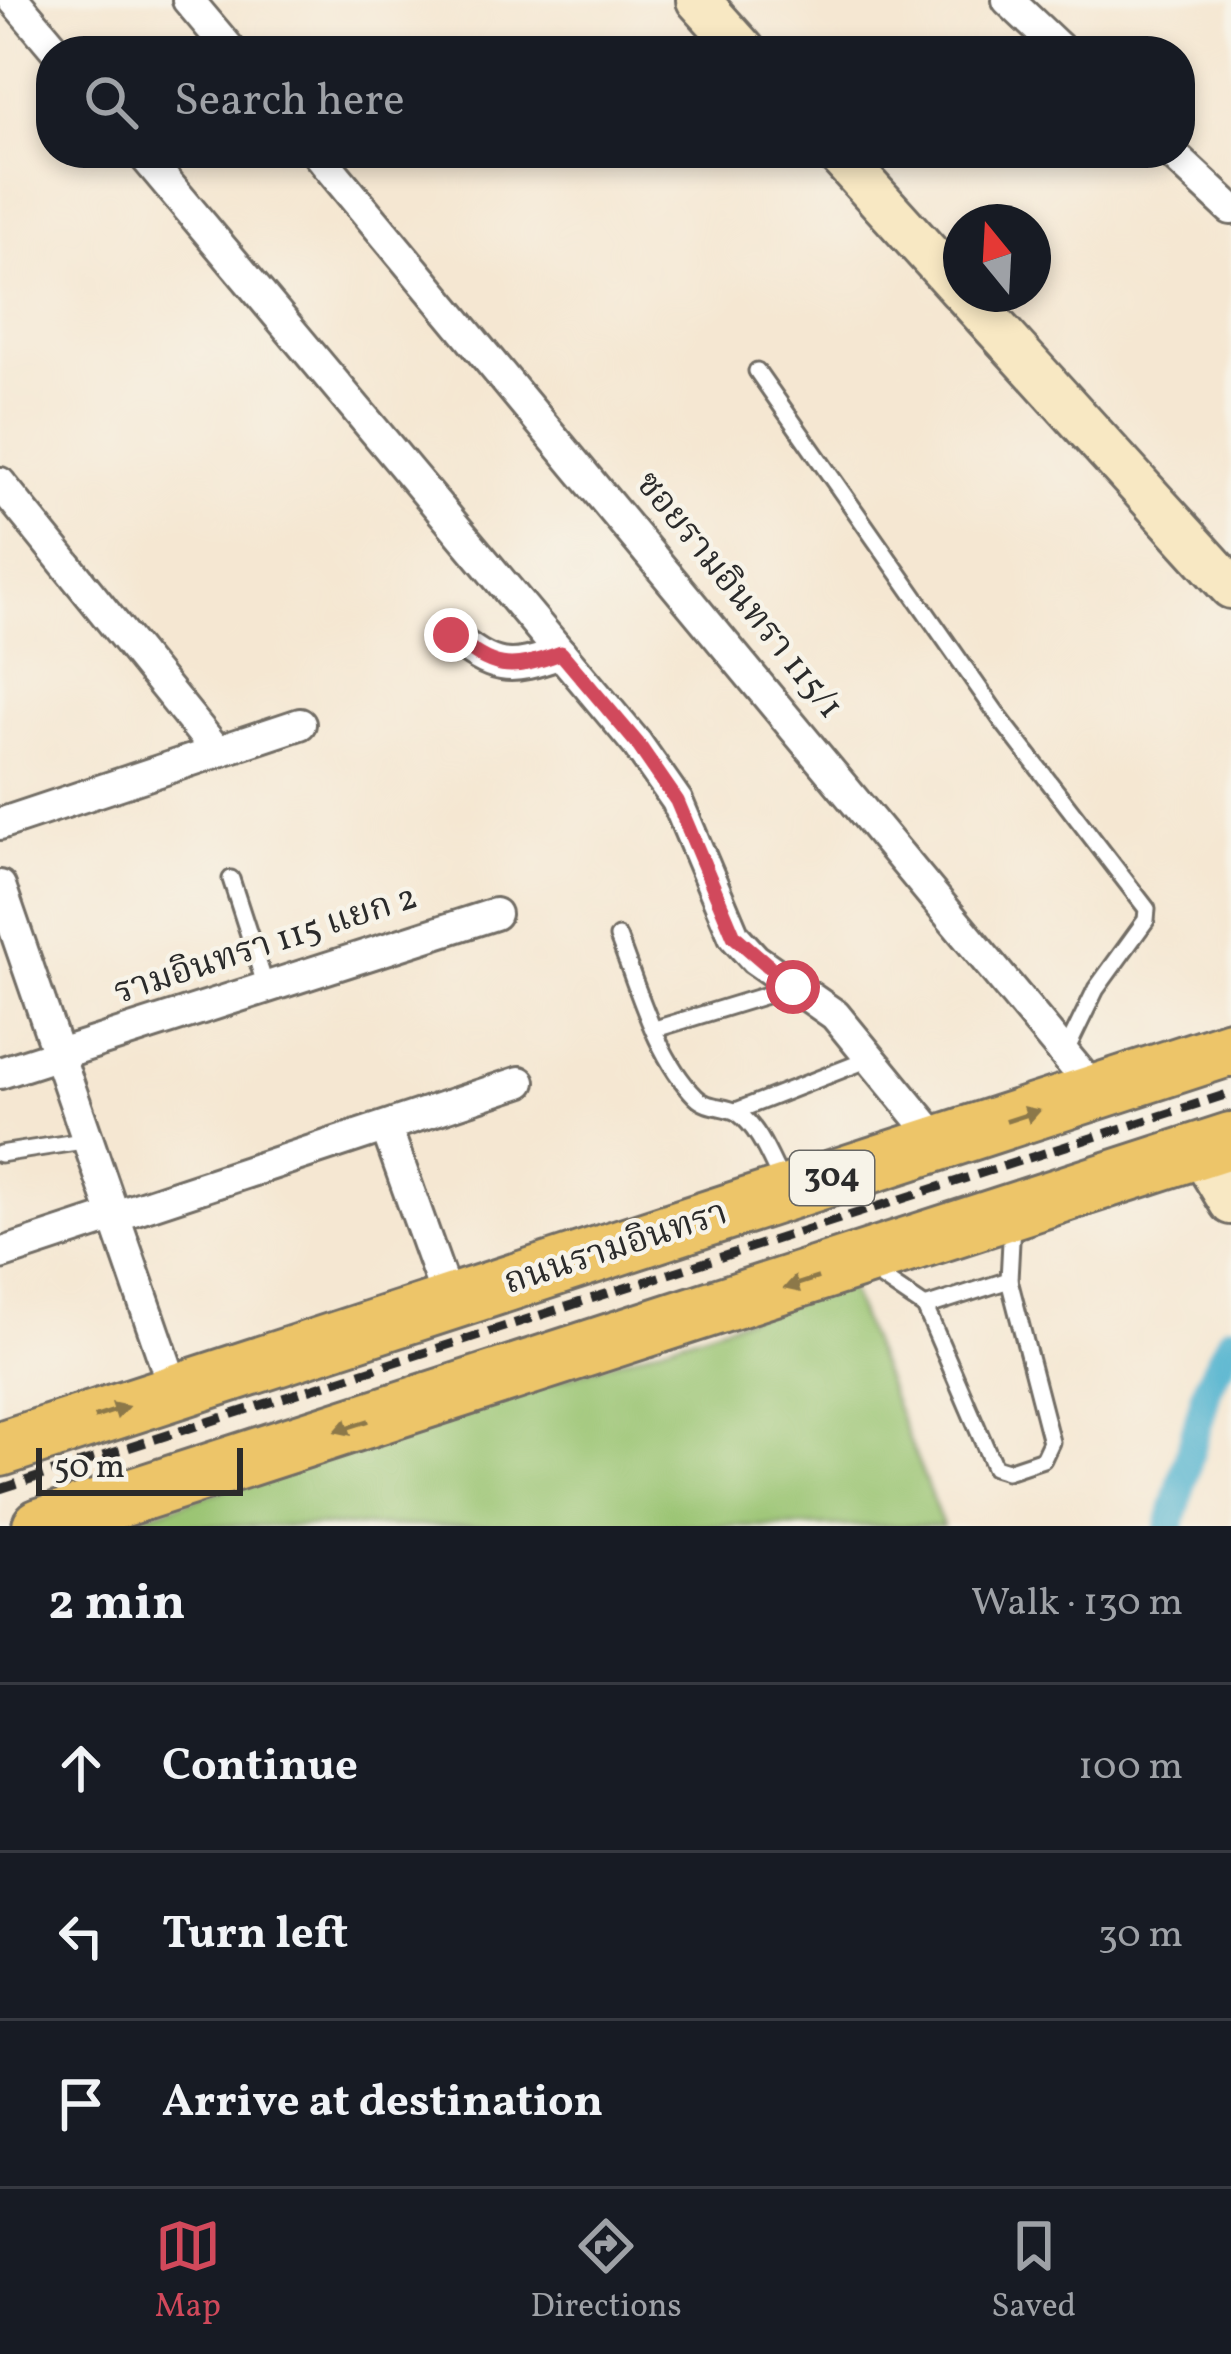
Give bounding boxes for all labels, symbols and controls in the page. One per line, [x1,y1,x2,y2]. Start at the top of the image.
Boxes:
search box [36,36,1195,168]
icon: search [78,69,144,135]
text: Search here [174,71,405,134]
north arrow [943,204,1051,312]
street label: ซอยรามอินทรา 115/1 [622,461,854,731]
route end [424,608,478,662]
street label: รามอินทรา 115 แยก 2 [108,873,424,1019]
route start [766,960,820,1014]
one-way arrow [1006,1105,1042,1124]
road number: 304 [790,1151,874,1205]
street label: ถนนรามอินทรา [498,1189,734,1309]
one-way arrow [782,1274,819,1293]
one-way arrow [93,1402,130,1421]
one-way arrow [333,1417,370,1436]
scale bar [36,1442,243,1495]
text: 50 m [54,1446,125,1492]
text: 2 min [48,1569,186,1640]
text: Walk · 130 m [971,1577,1183,1631]
icon: ahead [48,1735,114,1801]
text: Continue [162,1736,358,1799]
text: 100 m [1078,1741,1183,1795]
icon: left [48,1903,114,1969]
text: Turn left [162,1904,348,1967]
text: 30 m [1098,1909,1183,1963]
icon: arrive [48,2071,114,2137]
text: Arrive at destination [162,2072,603,2135]
tab: Map [155,2213,221,2331]
tab: Directions [530,2213,682,2331]
tab: Saved [991,2213,1076,2331]

